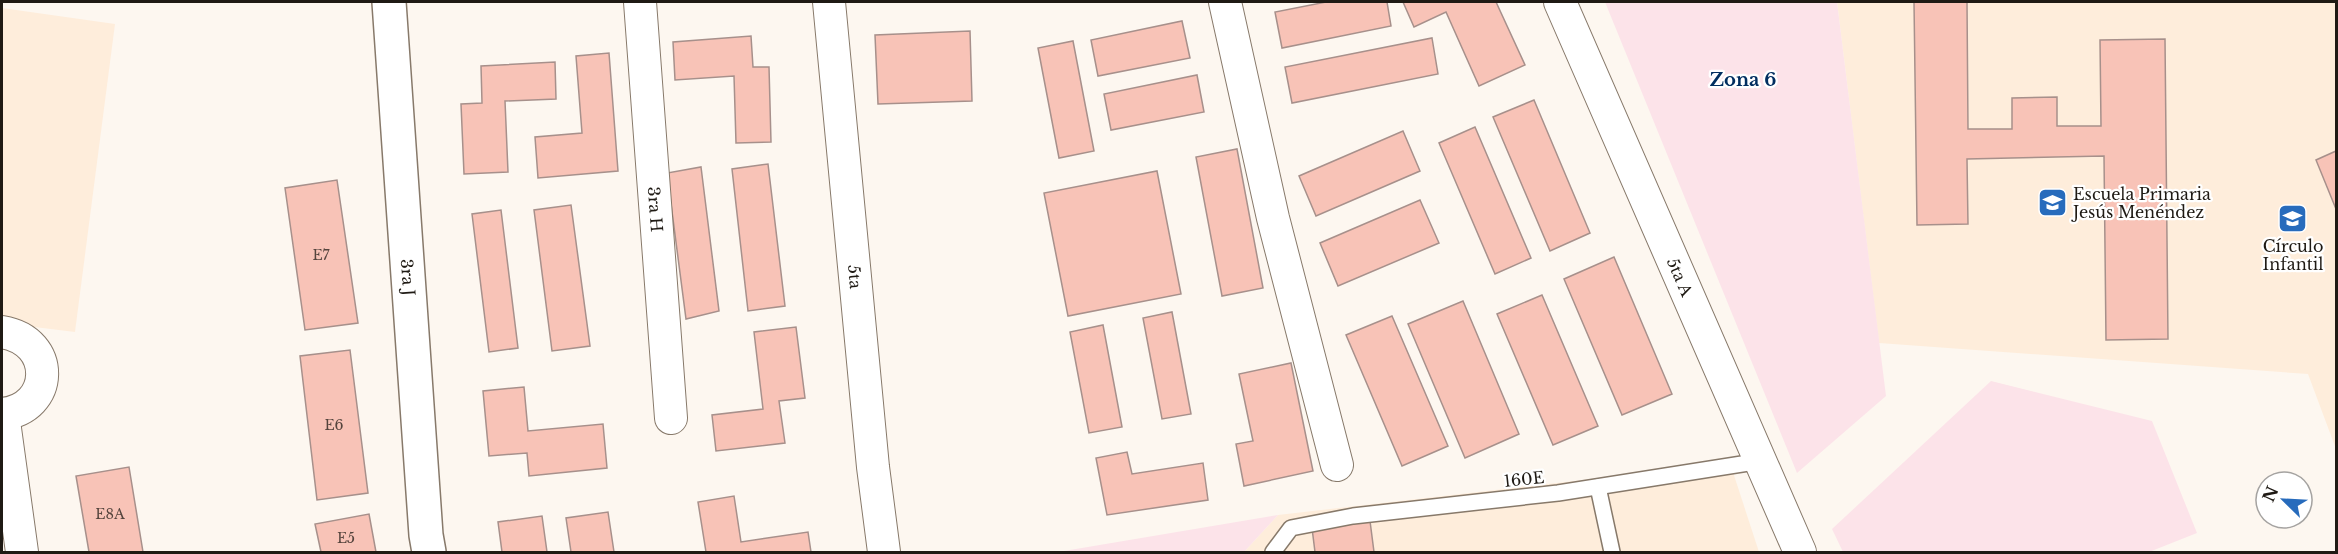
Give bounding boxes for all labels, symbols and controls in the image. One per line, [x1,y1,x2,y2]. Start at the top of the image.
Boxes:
district label: Zona 6 [1710,69,1776,91]
place label: Escuela Primaria Jesús Menéndez [2071,184,2211,222]
street label: 3ra H [644,186,667,233]
school or university icon: Escuela Primaria Jesús Menéndez [2036,187,2068,219]
school or university icon: Círculo Infantil [2277,202,2309,234]
place label: Círculo Infantil [2263,236,2323,274]
house number: E7 [312,246,331,264]
street label: 5ta A [1663,255,1697,300]
street label: 3ra J [397,258,419,297]
street label: 5ta [844,264,866,290]
house number: E6 [324,416,344,434]
street label: 160E [1503,467,1545,491]
north arrow [2254,470,2314,530]
text: N [2258,483,2282,505]
house number: E8A [95,505,125,523]
house number: E5 [337,529,355,547]

